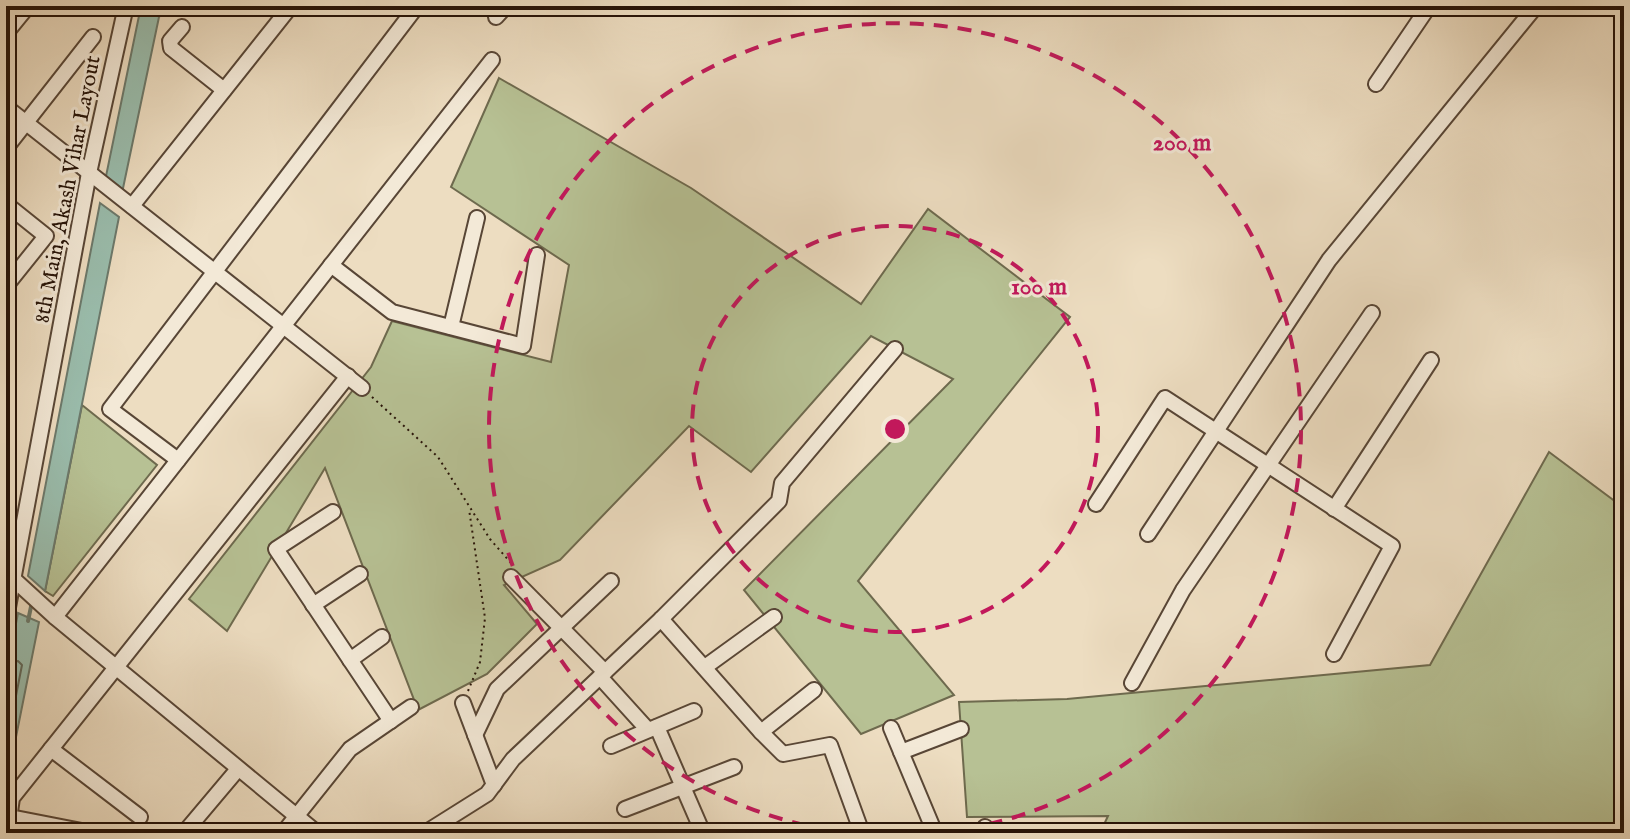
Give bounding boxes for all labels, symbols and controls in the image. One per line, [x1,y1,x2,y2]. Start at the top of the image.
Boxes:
street label: 8th Main, Akash Vihar Layout [28,53,108,326]
text: 200 m [1153,128,1212,159]
text: 100 m [1011,272,1068,303]
centre of rings [881,415,909,443]

